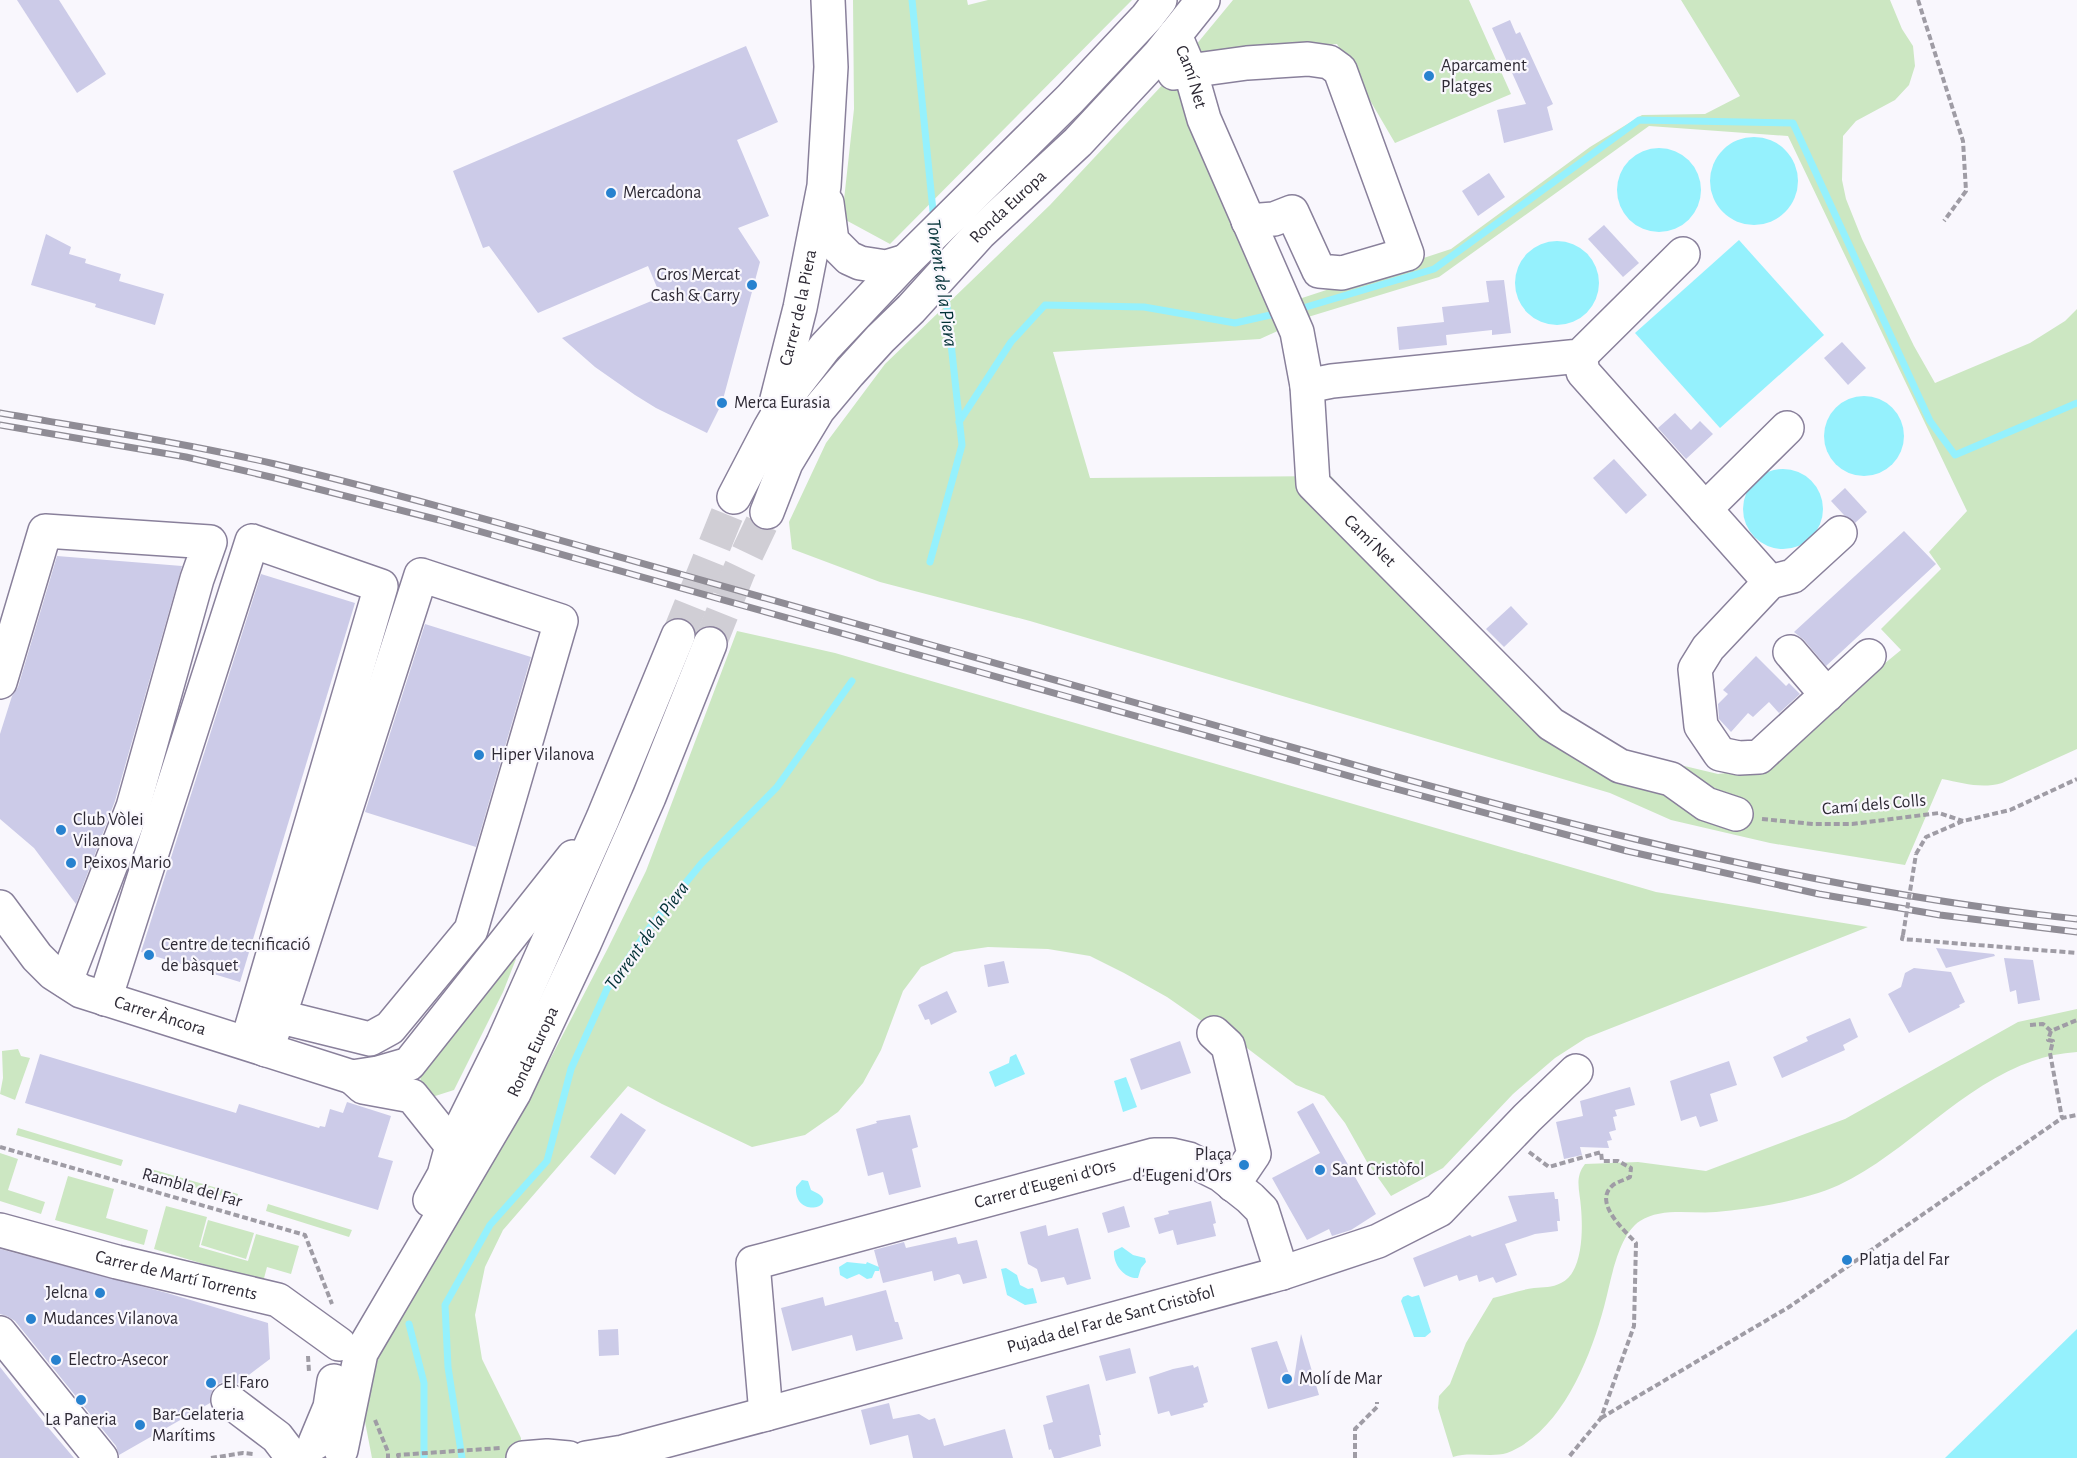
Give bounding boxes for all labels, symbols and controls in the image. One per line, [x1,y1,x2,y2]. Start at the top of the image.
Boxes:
street label: Camí Net [1172,43,1210,111]
place label: Aparcament Platges [1441,57,1527,96]
marker: Aparcament Platges [1422,69,1436,83]
street label: Ronda Europa [966,167,1050,247]
place label: Mercadona [623,184,702,202]
marker: Mercadona [604,186,618,200]
water label: Torrent de la Piera [923,218,961,348]
street label: Carrer de la Piera [777,248,820,368]
place label: Gros Mercat Cash & Carry [651,266,740,305]
marker: Gros Mercat Cash & Carry [745,278,759,292]
place label: Merca Eurasia [734,394,831,412]
marker: Merca Eurasia [715,396,729,410]
street label: Camí Net [1340,512,1399,571]
place label: Hiper Vilanova [491,746,595,764]
marker: Hiper Vilanova [472,748,486,762]
street label: Camí dels Colls [1821,791,1927,819]
place label: Club Vòlei Vilanova [73,811,144,850]
marker: Club Vòlei Vilanova [54,823,68,837]
place label: Peixos Mario [83,854,172,872]
marker: Peixos Mario [64,856,78,870]
water label: Torrent de la Piera [601,878,693,994]
place label: Centre de tecnificació de bàsquet [161,936,311,975]
marker: Centre de tecnificació de bàsquet [142,948,156,962]
street label: Carrer Àncora [112,993,208,1039]
street label: Ronda Europa [504,1004,562,1100]
place label: Plaça d'Eugeni d'Ors [1133,1146,1232,1185]
street label: Carrer d'Eugeni d'Ors [972,1157,1118,1212]
marker: Plaça d'Eugeni d'Ors [1237,1158,1251,1172]
place label: Sant Cristòfol [1332,1161,1424,1179]
marker: Sant Cristòfol [1313,1163,1327,1177]
street label: Rambla del Far [140,1165,244,1211]
street label: Carrer de Martí Torrents [93,1247,259,1304]
place label: Platja del Far [1859,1251,1949,1269]
marker: Platja del Far [1840,1253,1854,1267]
street label: Pujada del Far de Sant Cristòfol [1005,1283,1217,1357]
place label: Jelcna [46,1284,88,1302]
marker: Jelcna [93,1286,107,1300]
place label: Mudances Vilanova [43,1310,178,1328]
marker: Mudances Vilanova [24,1312,38,1326]
place label: Electro-Asecor [68,1351,168,1369]
marker: Electro-Asecor [49,1353,63,1367]
place label: Molí de Mar [1299,1370,1382,1388]
marker: Molí de Mar [1280,1372,1294,1386]
place label: El Faro [223,1374,269,1392]
marker: El Faro [204,1376,218,1390]
marker: La Paneria [74,1393,88,1407]
place label: Bar-Gelateria Marítims [152,1406,244,1445]
place label: La Paneria [45,1411,117,1429]
marker: Bar-Gelateria Marítims [133,1418,147,1432]

